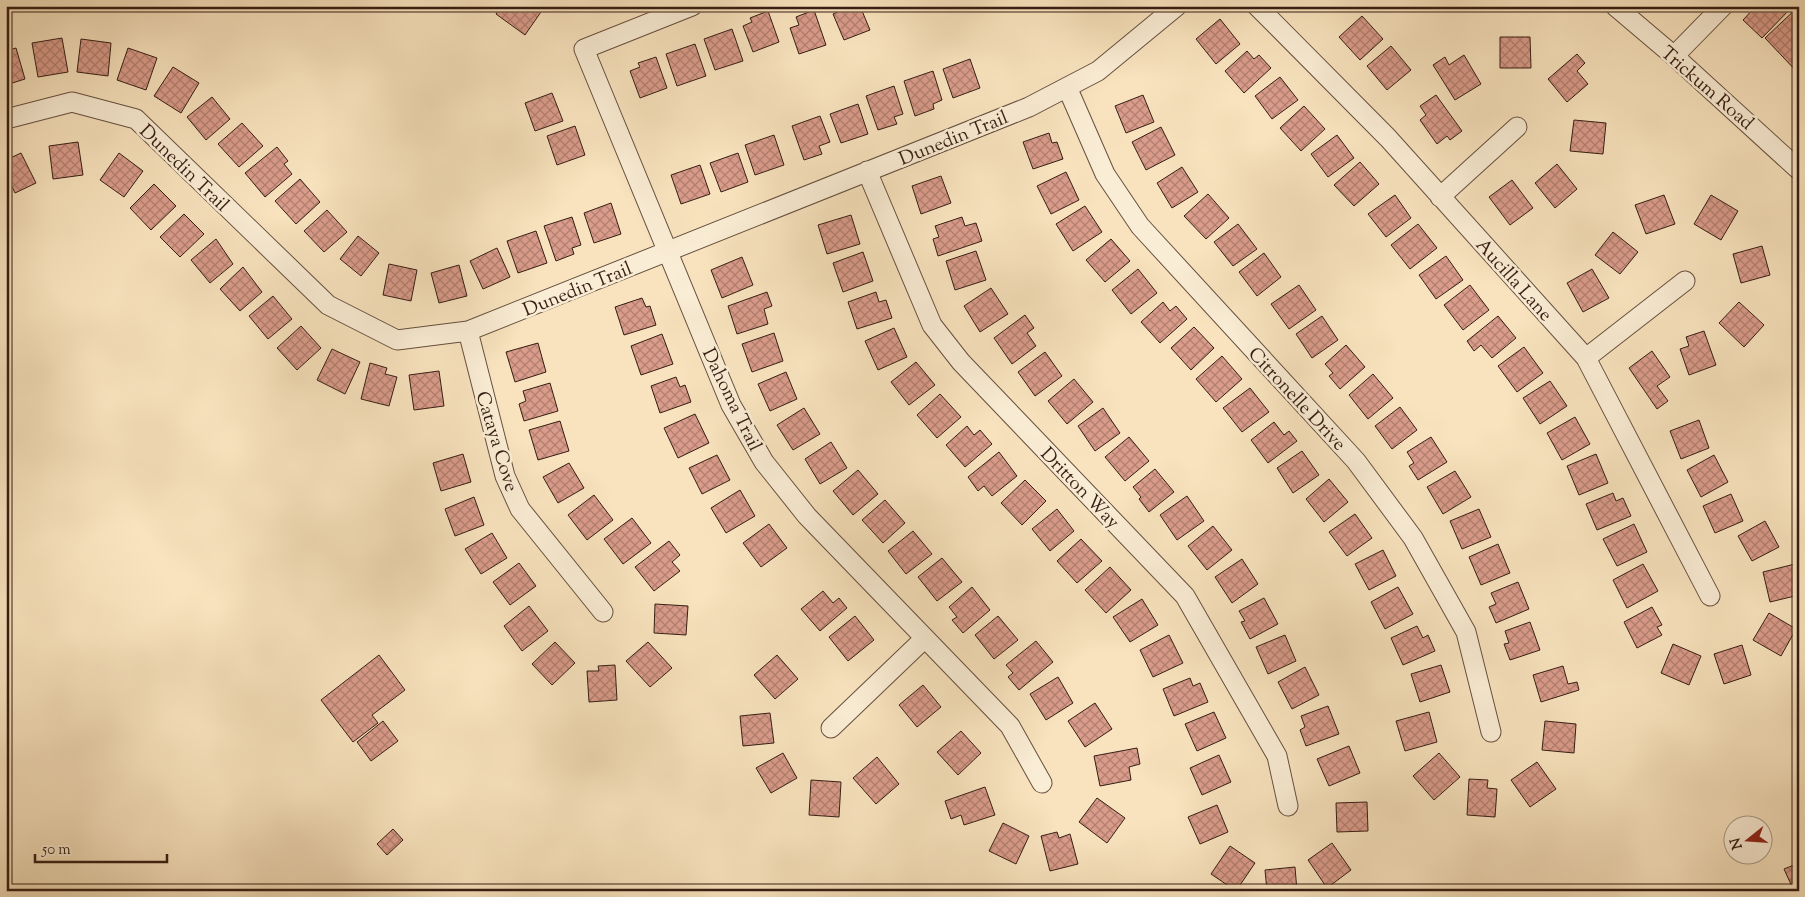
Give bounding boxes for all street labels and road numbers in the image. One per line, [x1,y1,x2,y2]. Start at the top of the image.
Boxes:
street label: Trickum Road [1654,41,1759,137]
street label: Dunedin Trail [895,105,1013,173]
street label: Dunedin Trail [132,119,234,219]
street label: Aucilla Lane [1469,233,1558,328]
street label: Dunedin Trail [519,256,637,324]
street label: Citronelle Drive [1241,342,1352,458]
street label: Dahoma Trail [694,344,767,456]
street label: Cataya Cove [468,388,524,495]
street label: Dritton Way [1033,442,1125,536]

